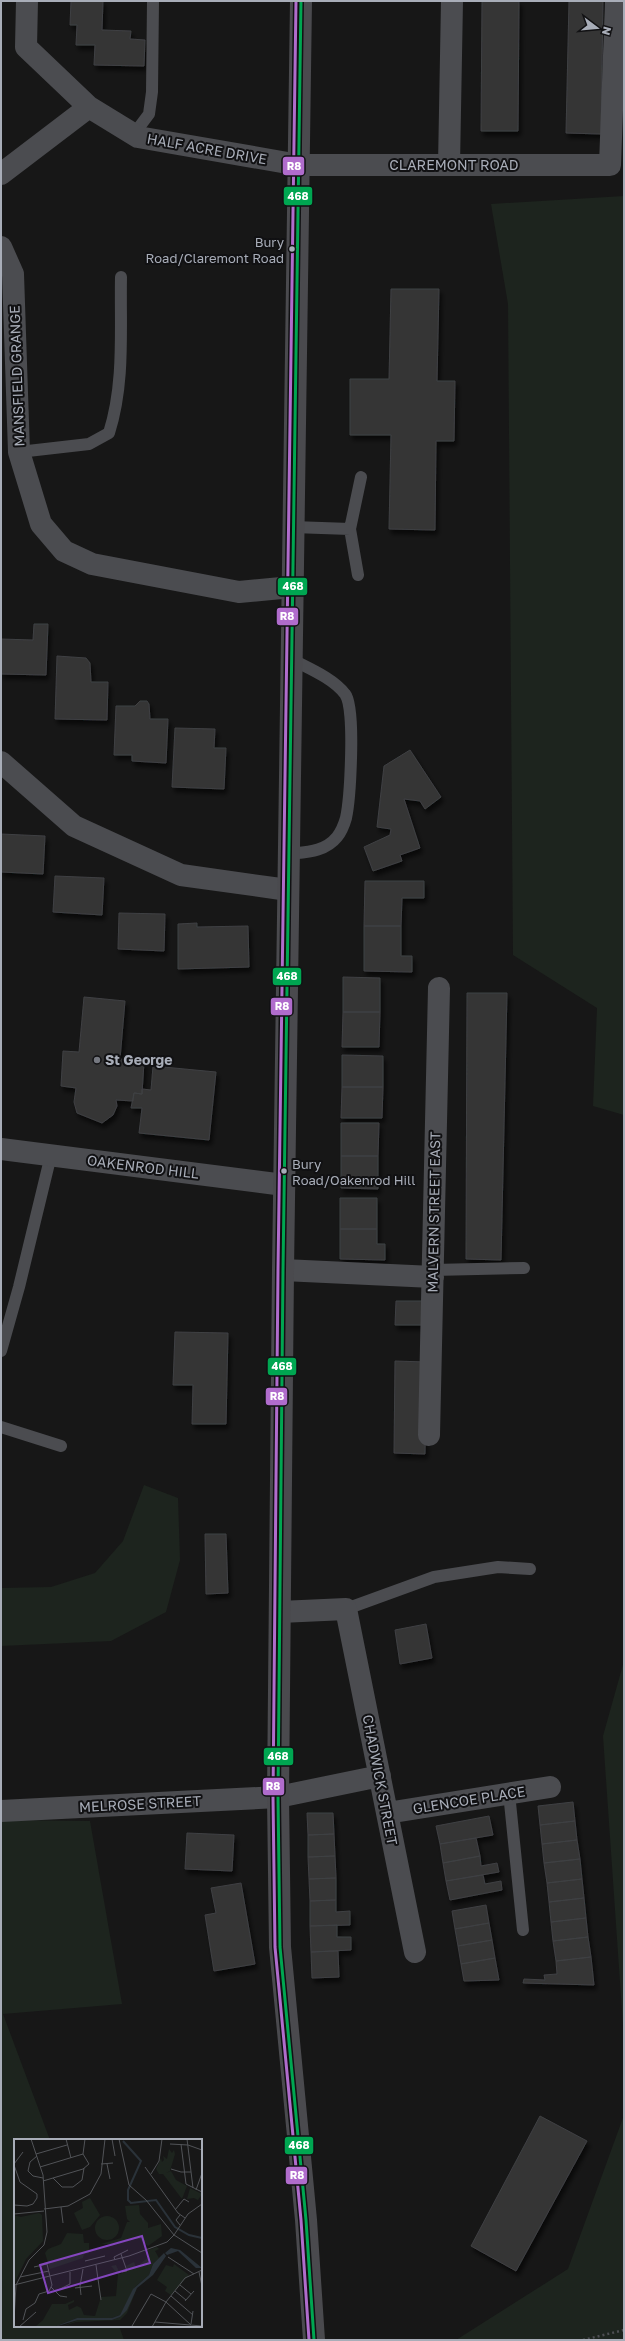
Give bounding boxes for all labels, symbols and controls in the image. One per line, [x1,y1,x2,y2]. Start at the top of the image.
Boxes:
north arrow [577,8,617,48]
text: N [600,25,614,37]
street label: HALF ACRE DRIVE [146,130,268,167]
line badge: R8 [282,156,305,176]
street label: CLAREMONT ROAD [389,156,519,173]
text: R8 [287,159,301,172]
line badge: 468 [283,186,313,206]
text: 468 [288,189,308,202]
place label: Bury Road/Claremont Road [146,234,285,266]
marker: Bury Road/Claremont Road [287,244,297,254]
street label: MANSFIELD GRANGE [6,305,27,447]
line badge: 468 [277,577,308,596]
text: 468 [283,579,303,592]
line badge: R8 [276,607,299,626]
text: R8 [280,609,294,622]
line badge: 468 [272,967,302,986]
text: 468 [277,969,297,982]
line badge: R8 [270,997,293,1016]
text: R8 [275,999,289,1012]
place label: St George [105,1051,172,1068]
marker: St George [92,1055,102,1065]
street label: MALVERN STREET EAST [424,1131,443,1293]
street label: OAKENROD HILL [86,1151,200,1182]
place label: Bury Road/Oakenrod Hill [292,1156,415,1188]
marker: Bury Road/Oakenrod Hill [279,1166,289,1176]
line badge: 468 [267,1357,297,1376]
text: 468 [272,1359,292,1372]
line badge: R8 [265,1387,288,1406]
text: R8 [270,1389,284,1402]
street label: CHADWICK STREET [359,1713,402,1847]
line badge: 468 [263,1747,294,1766]
text: 468 [268,1749,288,1762]
line badge: R8 [262,1777,285,1796]
text: R8 [266,1779,280,1792]
street label: GLENCOE PLACE [411,1782,526,1817]
street label: MELROSE STREET [78,1792,202,1815]
line badge: 468 [284,2136,314,2155]
text: 468 [289,2138,309,2151]
inset map [14,2139,202,2327]
line badge: R8 [285,2166,308,2185]
text: R8 [290,2168,304,2181]

